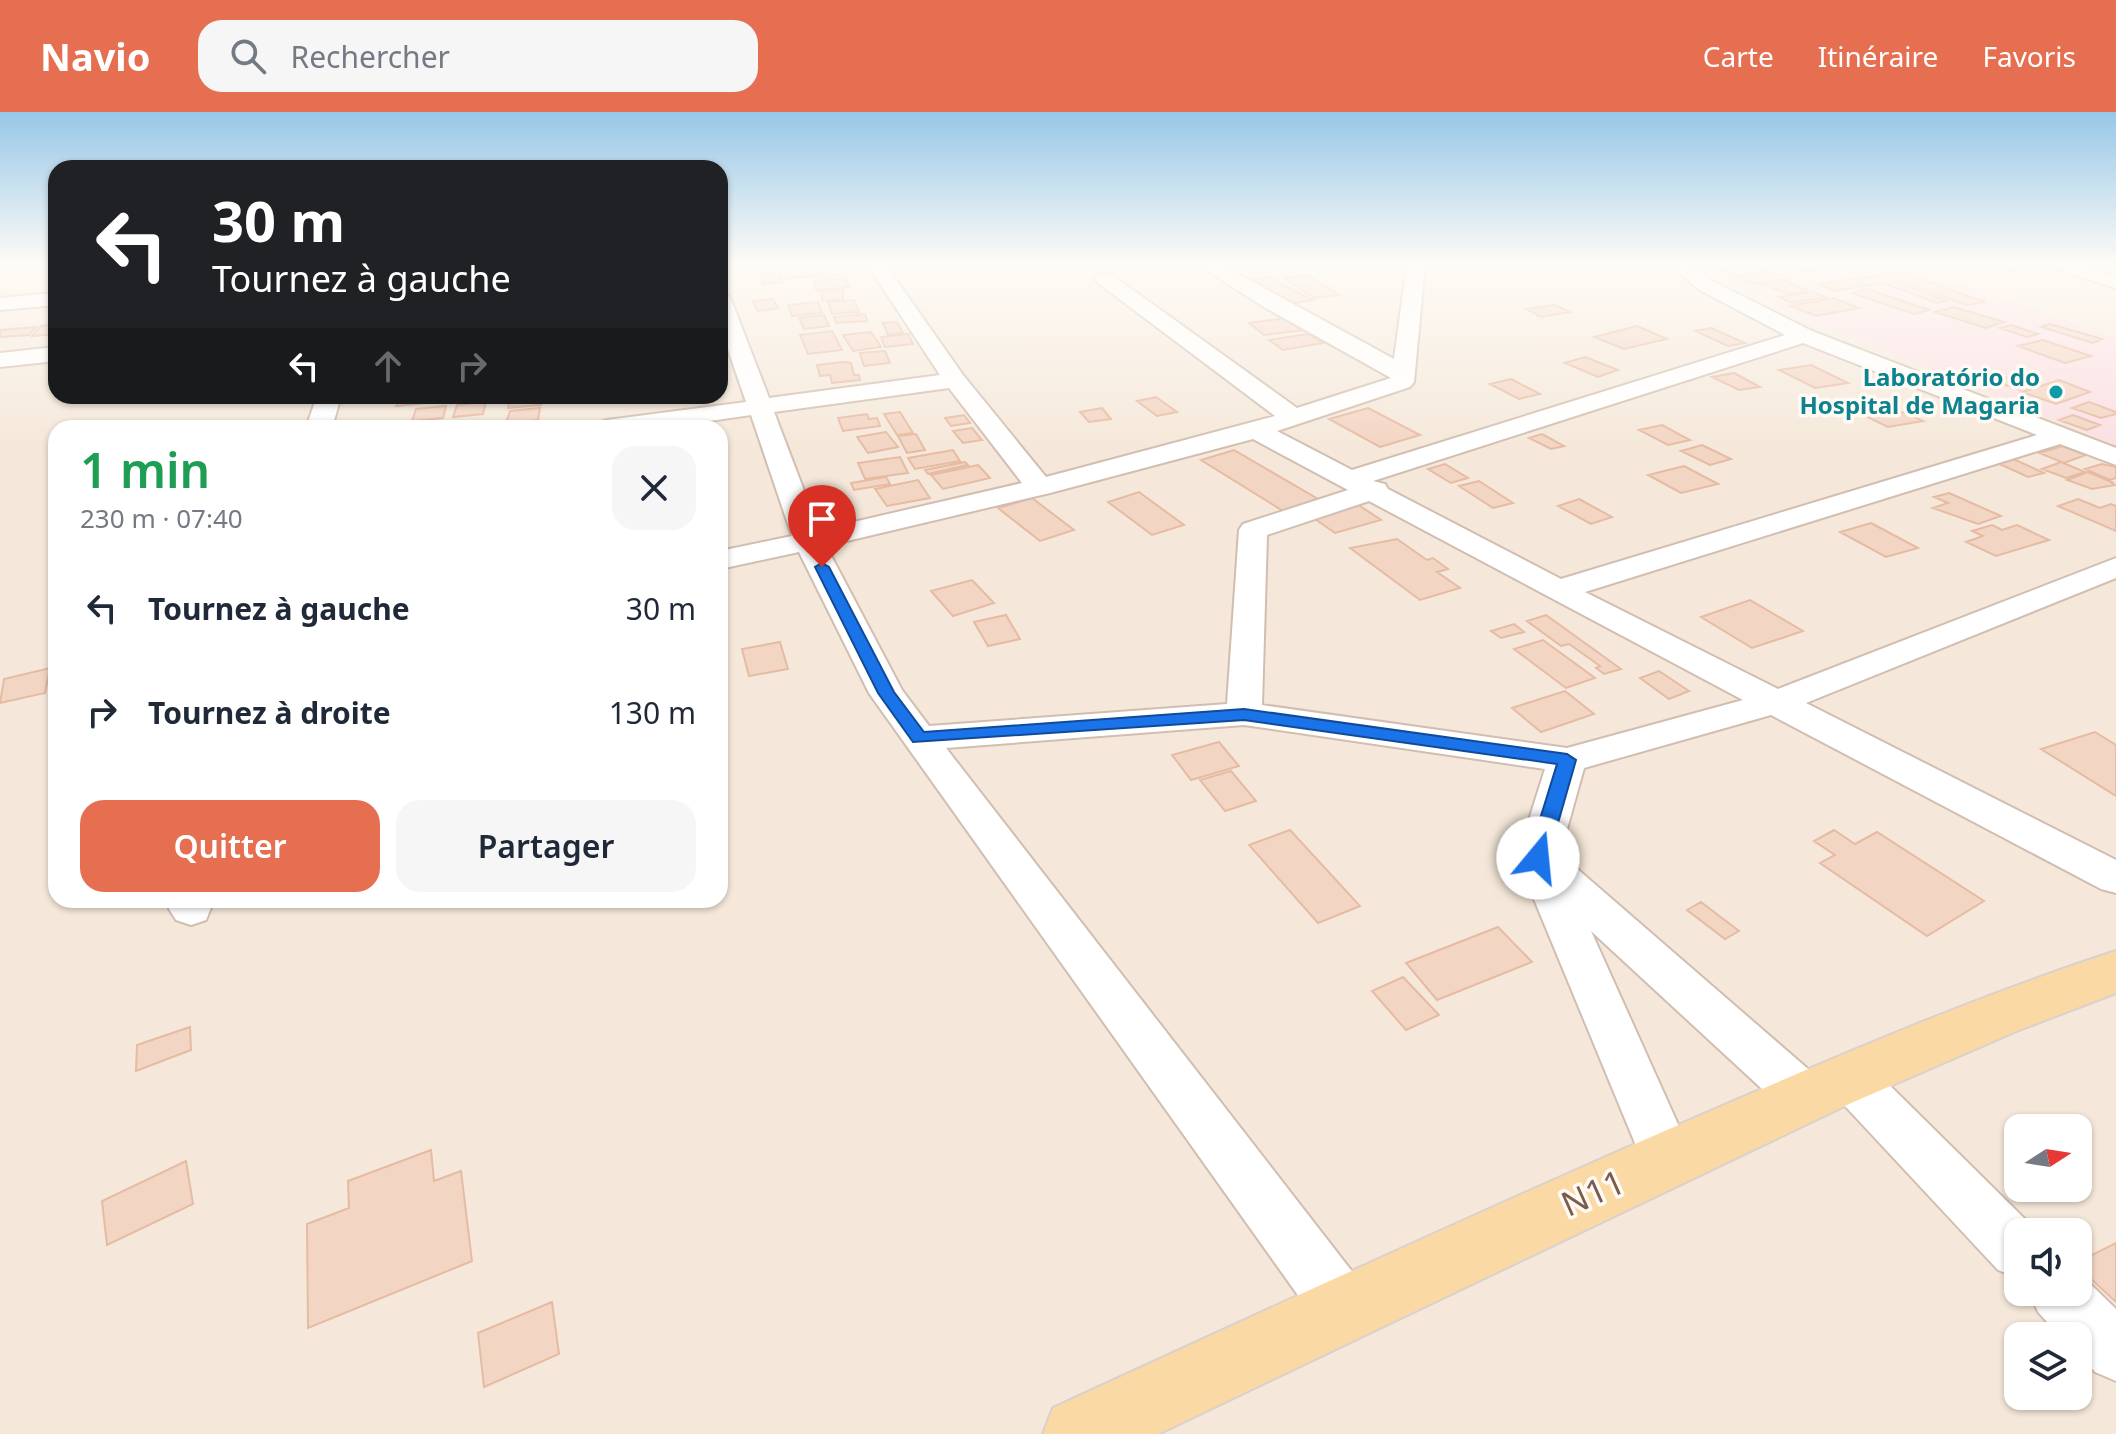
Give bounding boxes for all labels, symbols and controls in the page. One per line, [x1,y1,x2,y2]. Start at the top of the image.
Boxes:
search box [198,20,758,92]
text: Navio [40,30,150,82]
icon: search [226,34,270,78]
text: Rechercher [290,36,450,77]
text: Carte [1703,37,1774,75]
text: Itinéraire [1818,37,1938,75]
text: Favoris [1982,37,2076,75]
text: 30 m [212,182,345,258]
icon: left [80,192,184,296]
text: Tournez à gauche [212,254,511,303]
icon: left [282,344,326,388]
icon: ahead [366,344,410,388]
icon: right [450,344,494,388]
place label: Laboratório do Hospital de Magaria [1799,360,2040,421]
marker: Laboratório do Hospital de Magaria [2047,383,2065,401]
text: 1 min [80,437,210,502]
button: close [612,446,696,530]
pin [788,485,856,567]
icon: arrive [800,497,844,541]
text: 230 m · 07:40 [80,500,243,536]
icon: left [80,586,124,630]
text: Tournez à gauche [148,588,410,629]
text: 30 m [626,588,696,629]
icon: right [80,690,124,734]
text: Tournez à droite [148,692,391,733]
text: 130 m [609,692,696,733]
button: Quitter [80,800,380,892]
button: Partager [396,800,696,892]
position arrow [1496,816,1580,900]
north arrow [2004,1114,2092,1202]
map controls [2004,1114,2092,1410]
street label: N11 [1554,1158,1632,1226]
button: sound [2004,1218,2092,1306]
button: layers [2004,1322,2092,1410]

